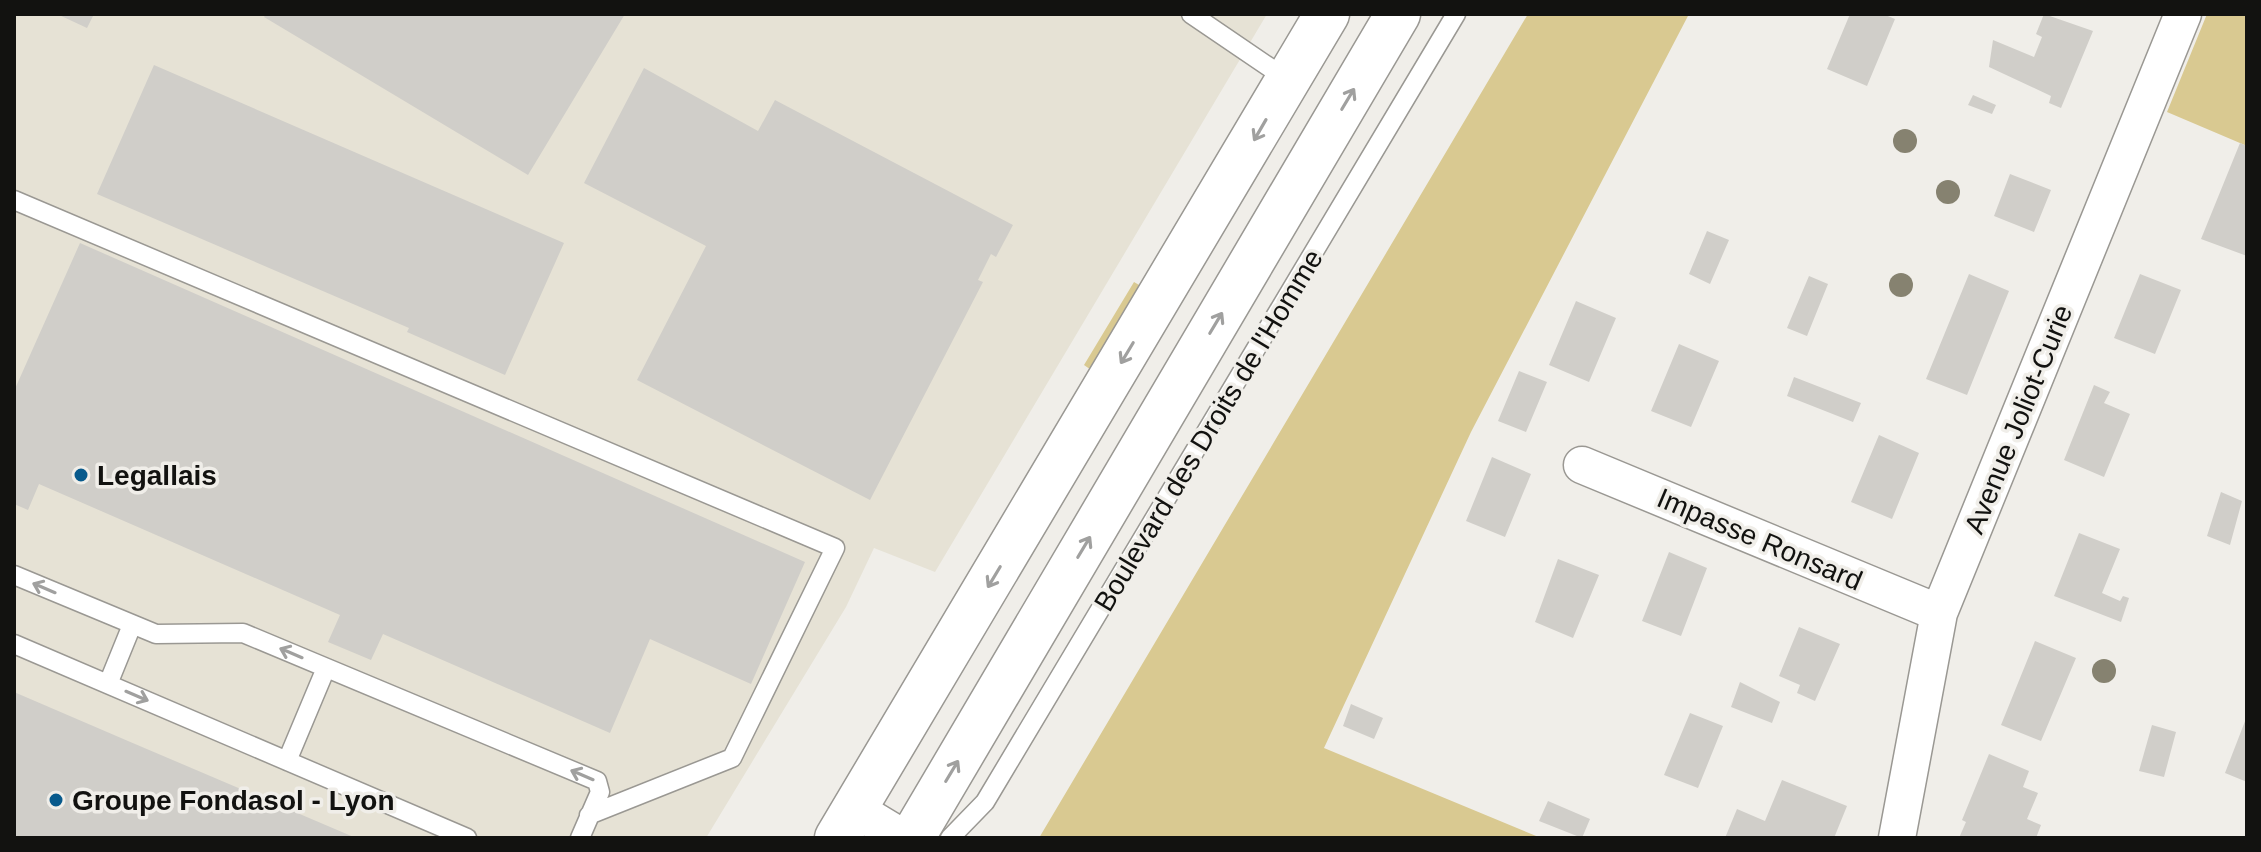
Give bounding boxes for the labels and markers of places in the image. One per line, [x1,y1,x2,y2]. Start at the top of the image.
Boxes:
place label: Legallais [97,460,217,491]
marker: Legallais [72,466,90,484]
place label: Groupe Fondasol - Lyon [72,785,395,816]
marker: Groupe Fondasol - Lyon [47,791,65,809]

